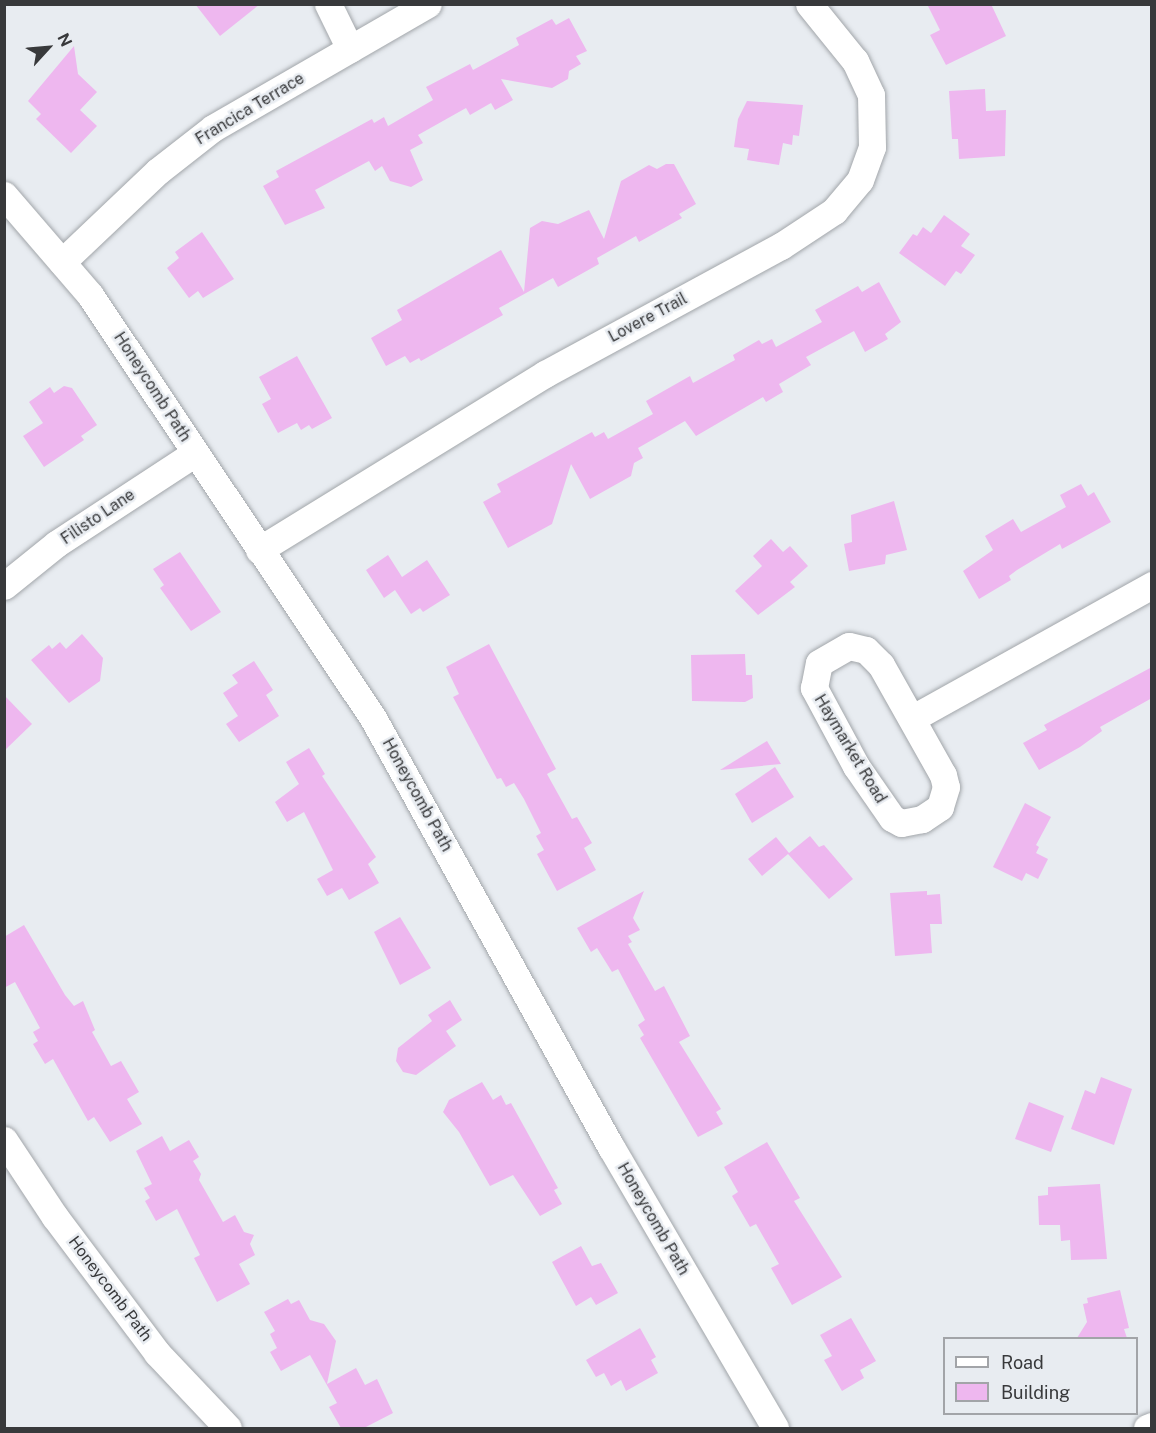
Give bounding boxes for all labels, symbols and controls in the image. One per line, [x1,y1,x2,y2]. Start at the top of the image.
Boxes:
north arrow [18,18,78,78]
text: N [53,30,76,50]
street label: Francica Terrace [192,69,308,149]
street label: Lovere Trail [605,289,691,347]
street label: Honeycomb Path [109,329,195,445]
street label: Filisto Lane [57,485,139,549]
street label: Haymarket Road [810,691,890,807]
street label: Honeycomb Path [378,735,456,855]
street label: Honeycomb Path [613,1159,693,1279]
street label: Honeycomb Path [64,1233,156,1345]
legend [943,1337,1138,1415]
text: Road [1001,1352,1044,1373]
text: Building [1001,1382,1070,1403]

